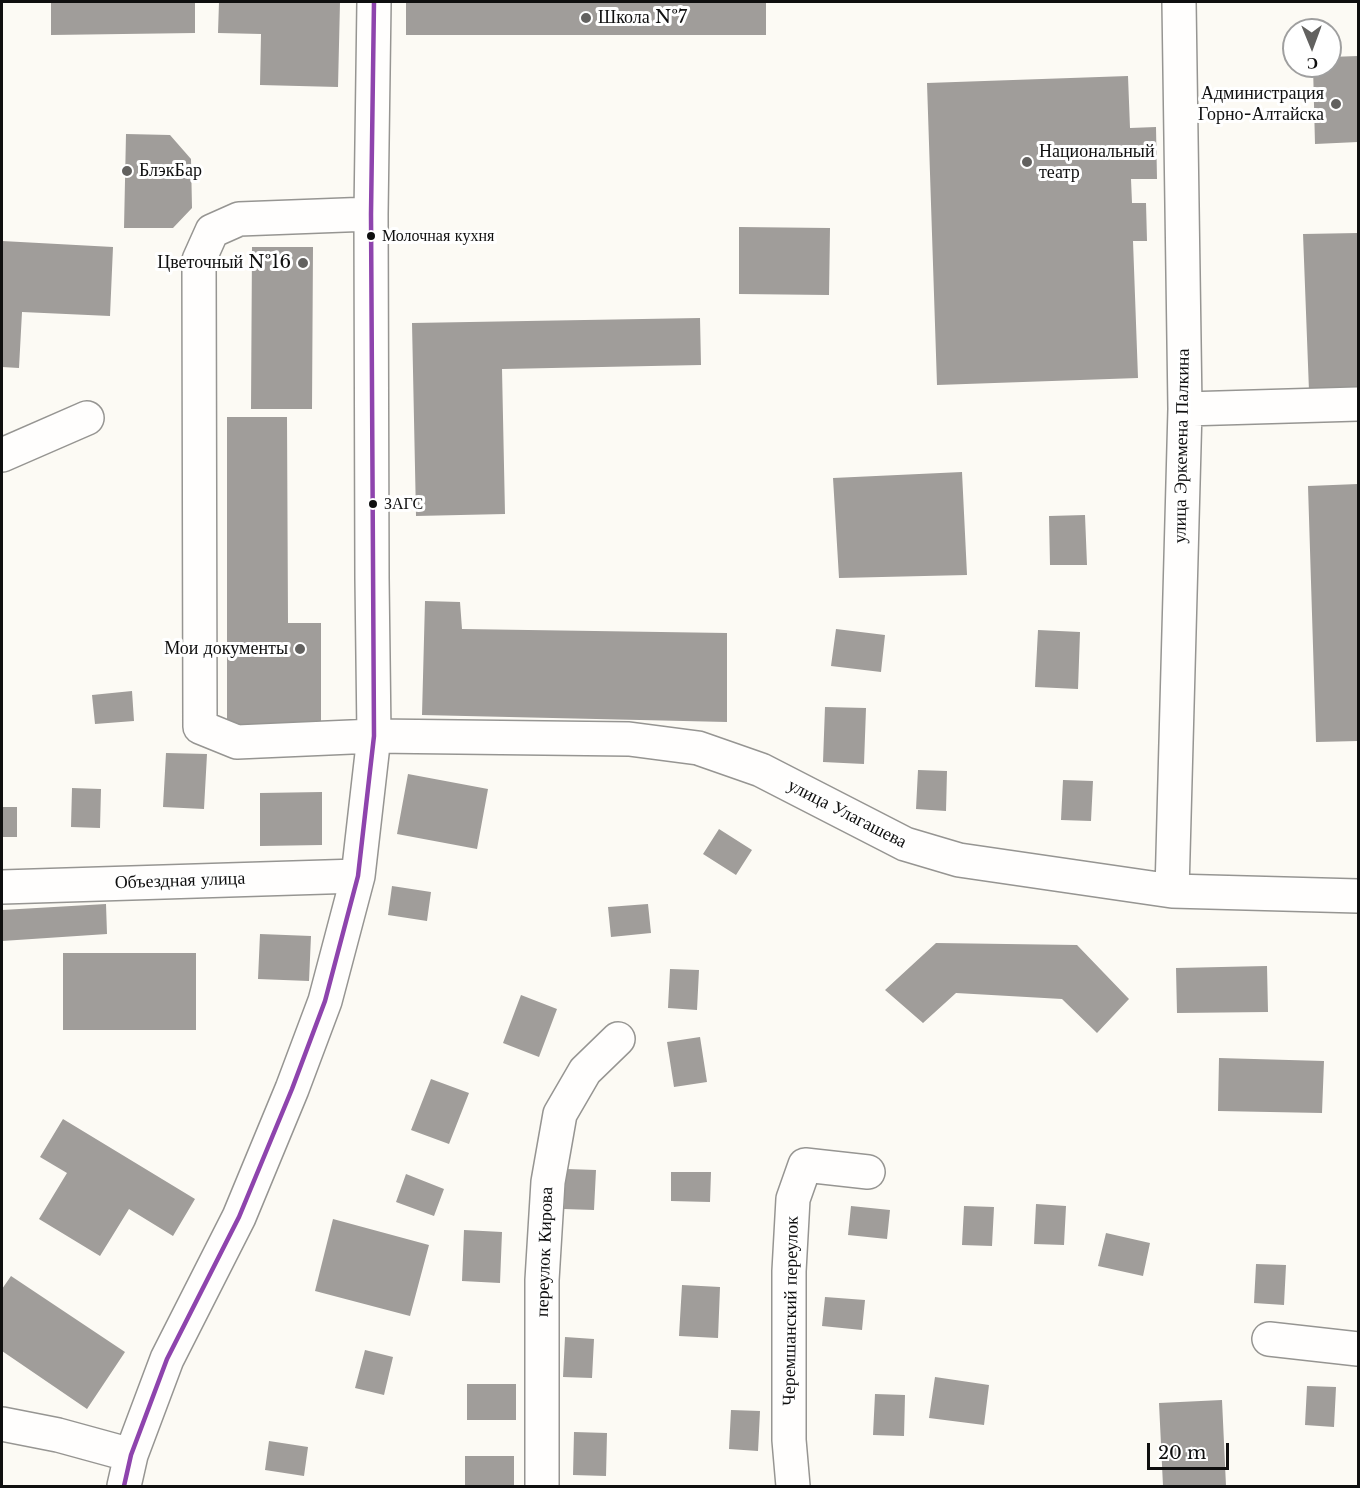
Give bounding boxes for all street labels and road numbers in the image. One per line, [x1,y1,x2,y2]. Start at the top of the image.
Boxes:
street label: улица Эркемена Палкина [1169,348,1195,544]
street label: улица Улагашева [784,775,910,853]
street label: Объездная улица [114,868,246,894]
street label: переулок Кирова [532,1187,558,1317]
street label: Черемшанский переулок [779,1216,803,1406]

